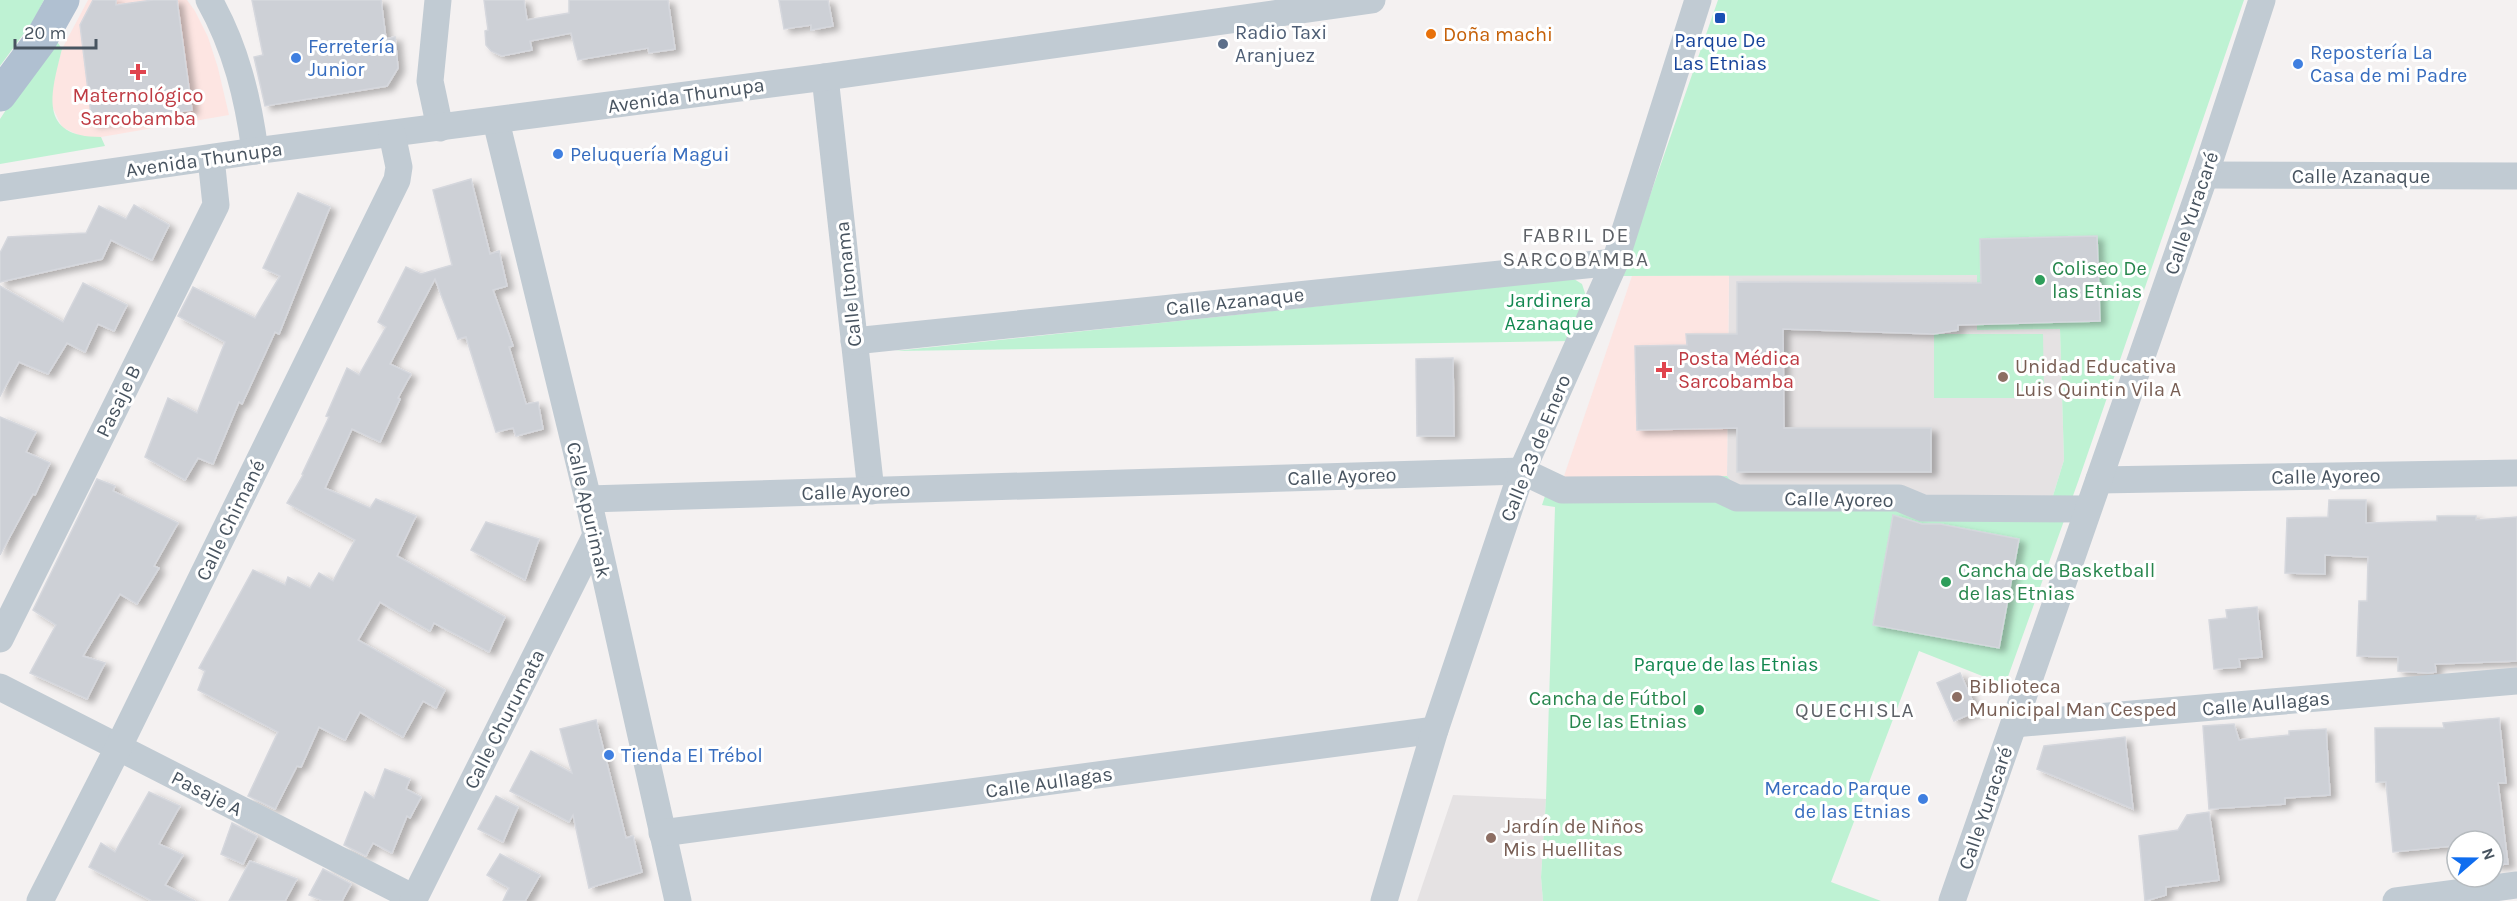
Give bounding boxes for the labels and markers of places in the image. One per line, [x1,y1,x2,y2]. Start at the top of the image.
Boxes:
marker: Parque De Las Etnias [1713,11,1727,25]
place label: Radio Taxi Aranjuez [1235,21,1327,67]
place label: Doña machi [1443,23,1553,46]
marker: Doña machi [1424,27,1438,41]
place label: Parque De Las Etnias [1673,29,1767,75]
place label: Ferretería Junior [308,35,395,81]
marker: Radio Taxi Aranjuez [1216,37,1230,51]
place label: Repostería La Casa de mi Padre [2310,41,2467,87]
marker: Ferretería Junior [289,51,303,65]
marker: Repostería La Casa de mi Padre [2291,57,2305,71]
marker: Maternológico Sarcobamba [129,63,147,81]
place label: Maternológico Sarcobamba [73,84,204,130]
place label: Peluquería Magui [570,143,729,166]
marker: Peluquería Magui [551,147,565,161]
place label: Coliseo De las Etnias [2052,257,2147,303]
marker: Coliseo De las Etnias [2033,273,2047,287]
place label: Posta Médica Sarcobamba [1678,347,1800,393]
place label: Unidad Educativa Luis Quintin Vila A [2015,355,2181,401]
marker: Posta Médica Sarcobamba [1655,361,1673,379]
marker: Unidad Educativa Luis Quintin Vila A [1996,370,2010,384]
place label: Cancha de Basketball de las Etnias [1958,559,2155,605]
marker: Cancha de Basketball de las Etnias [1939,575,1953,589]
place label: Biblioteca Municipal Man Cesped [1969,675,2177,721]
place label: Cancha de Fútbol De las Etnias [1529,687,1687,733]
marker: Biblioteca Municipal Man Cesped [1950,690,1964,704]
marker: Cancha de Fútbol De las Etnias [1692,703,1706,717]
place label: Tienda El Trébol [621,744,763,767]
marker: Tienda El Trébol [602,748,616,762]
place label: Mercado Parque de las Etnias [1764,777,1911,823]
marker: Mercado Parque de las Etnias [1916,792,1930,806]
place label: Jardín de Niños Mis Huellitas [1503,815,1644,861]
marker: Jardín de Niños Mis Huellitas [1484,831,1498,845]

